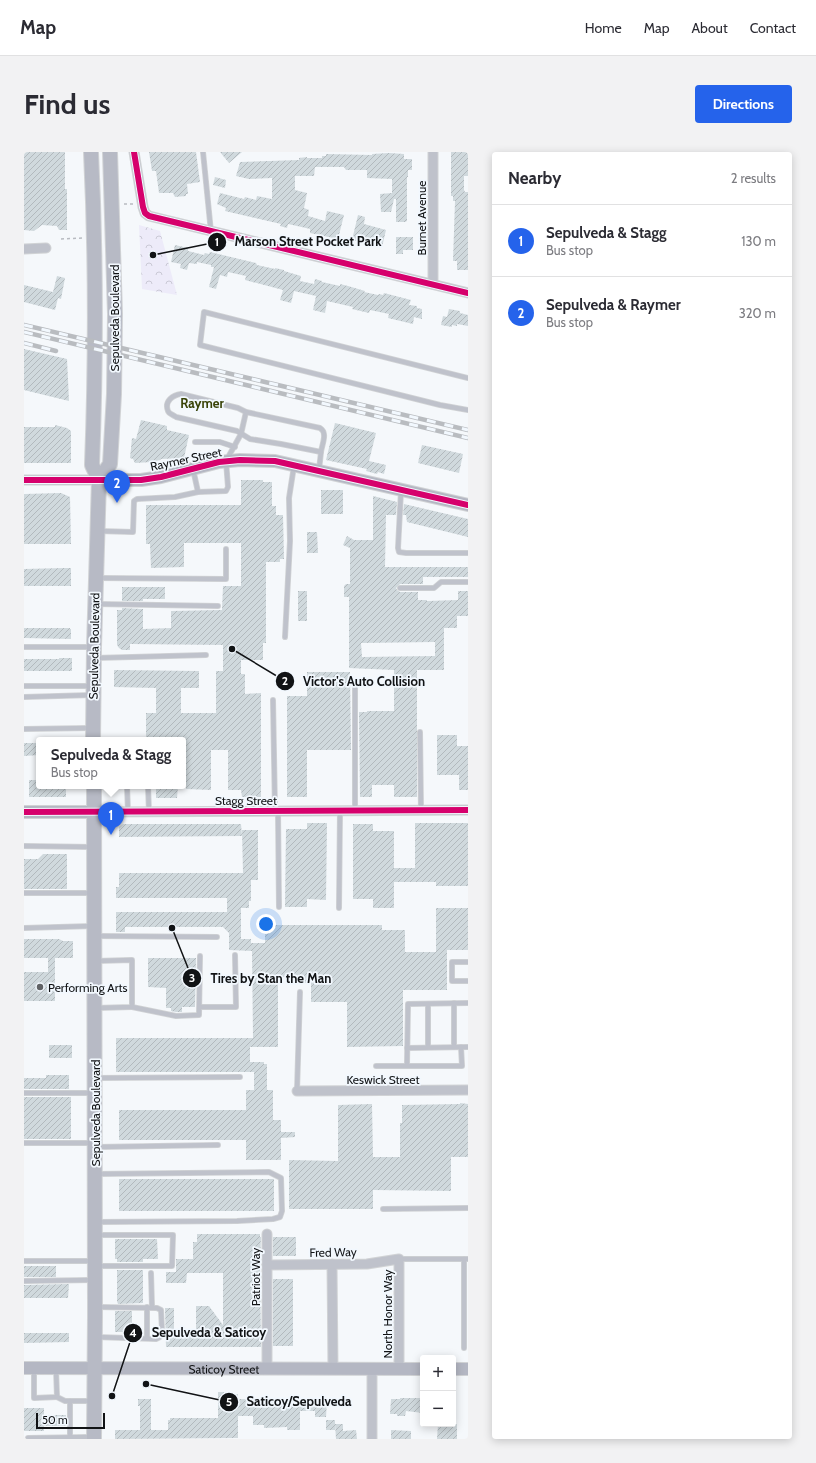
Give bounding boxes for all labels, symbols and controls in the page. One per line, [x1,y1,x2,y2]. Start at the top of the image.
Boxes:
text: Map [20,16,56,39]
text: Home [585,19,622,37]
text: Map [644,19,669,37]
text: About [691,19,728,37]
text: Contact [750,19,796,37]
button: Directions [695,85,792,123]
text: Find us [24,87,110,121]
text: Nearby [508,168,561,188]
text: 2 results [731,170,776,186]
street label: Burnet Avenue [414,181,429,255]
text: Sepulveda & Stagg [546,224,667,242]
callout: Marson Street Pocket Park [207,229,390,254]
text: Marson Street Pocket Park [234,233,382,249]
text: 1 [519,233,523,249]
text: 130 m [741,233,776,249]
text: 1 [215,234,219,249]
text: Bus stop [546,242,593,258]
street label: Sepulveda Boulevard [107,265,122,371]
text: Sepulveda & Raymer [546,296,681,314]
text: 2 [518,305,524,321]
text: 320 m [739,305,776,321]
text: Bus stop [546,314,593,330]
district label: Raymer [180,395,224,411]
street label: Raymer Street [149,444,223,474]
pin: 2 [104,470,130,503]
street label: Sepulveda Boulevard [86,593,102,699]
callout: Victor's Auto Collision [275,669,433,694]
text: 2 [282,673,288,688]
text: Victor's Auto Collision [303,673,425,689]
popup [36,737,186,789]
text: Sepulveda & Stagg [51,746,171,764]
text: Bus stop [51,764,98,780]
street label: Stagg Street [215,793,277,808]
pin: 1 [98,802,124,835]
your location [256,914,276,934]
callout: Tires by Stan the Man [182,966,339,991]
text: 3 [189,970,195,985]
text: Tires by Stan the Man [211,970,331,986]
place label: Performing Arts [48,980,128,995]
marker: Performing Arts [35,982,45,992]
street label: Sepulveda Boulevard [88,1060,103,1166]
street label: Keswick Street [346,1072,420,1087]
street label: Fred Way [309,1244,357,1260]
street label: Patriot Way [248,1248,263,1306]
street label: North Honor Way [380,1269,395,1359]
callout: Sepulveda & Saticoy [123,1320,274,1345]
text: Sepulveda & Saticoy [152,1324,266,1340]
text: 4 [129,1325,137,1340]
map controls [420,1355,456,1427]
button: + [420,1355,456,1391]
street label: Saticoy Street [189,1361,259,1376]
callout: Saticoy/Sepulveda [219,1389,359,1414]
button: − [420,1391,456,1427]
text: Saticoy/Sepulveda [247,1393,352,1409]
text: 5 [226,1394,232,1409]
scale bar [36,1411,105,1430]
text: 50 m [42,1413,68,1427]

